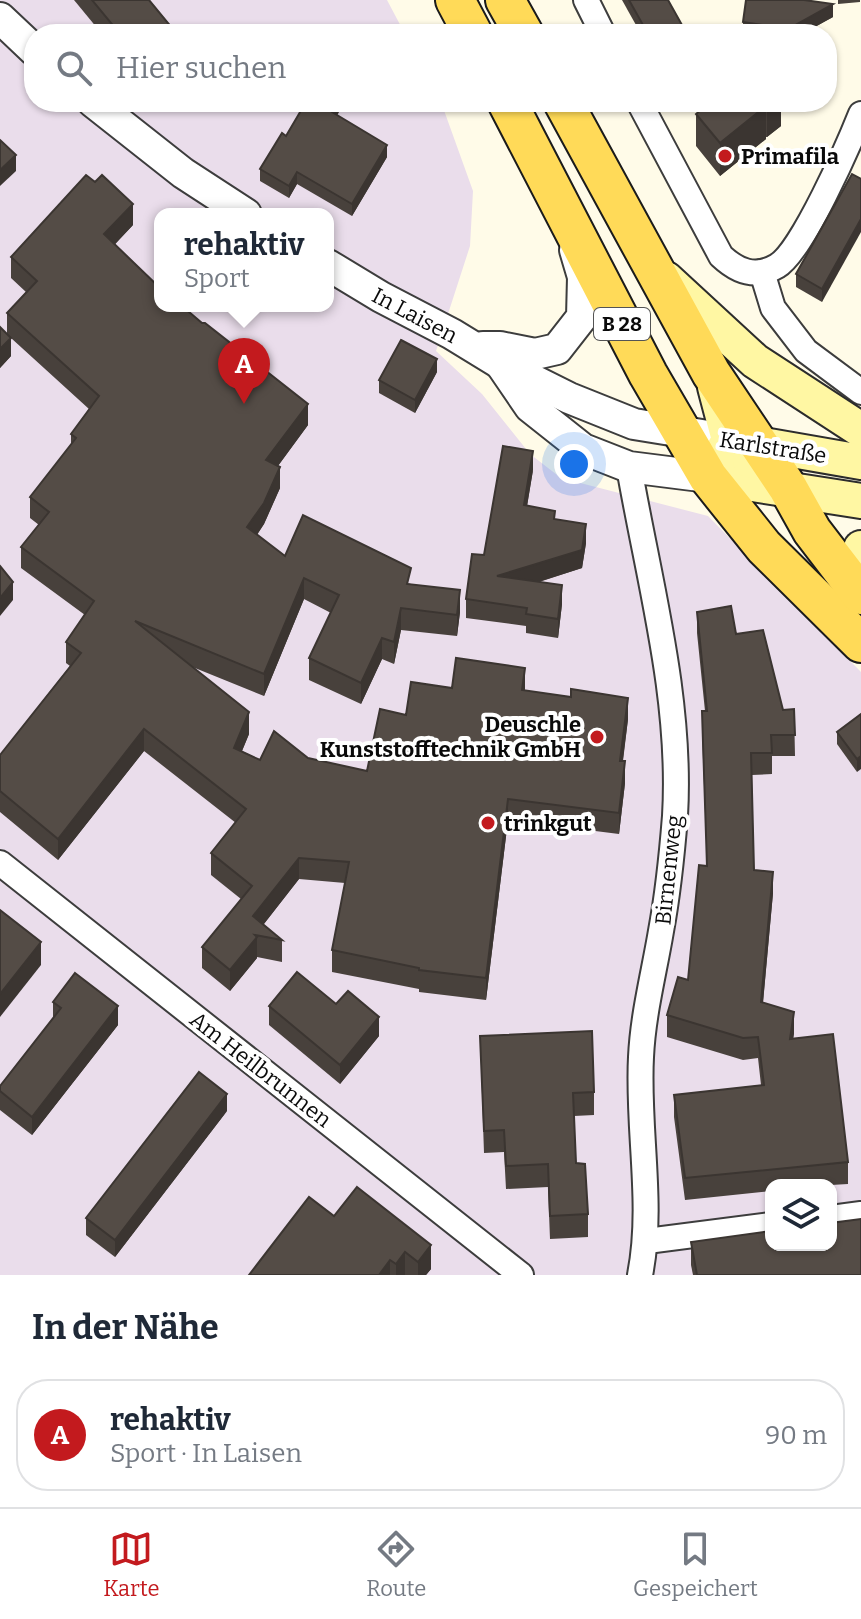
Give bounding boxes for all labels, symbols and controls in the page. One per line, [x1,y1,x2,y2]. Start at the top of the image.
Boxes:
search box [24,24,837,112]
icon: search [52,46,96,90]
text: Hier suchen [116,50,286,86]
place label: Primafila [741,143,840,170]
marker: Primafila [716,147,734,165]
popup [154,208,334,312]
text: rehaktiv [184,227,304,263]
text: Sport [184,263,250,294]
street label: In Laisen [367,282,462,349]
road number: B 28 [594,308,650,340]
pin: A [218,338,270,404]
street label: Karlstraße [717,426,828,469]
your location [554,444,594,484]
place label: Deuschle Kunststofftechnik GmbH [320,711,581,763]
marker: Deuschle Kunststofftechnik GmbH [588,728,606,746]
place label: trinkgut [504,810,592,837]
marker: trinkgut [479,814,497,832]
street label: Birnenweg [649,814,688,926]
street label: Am Heilbrunnen [184,1006,337,1133]
map controls [765,1179,837,1251]
button: layers [765,1179,837,1251]
text: In der Nähe [32,1307,219,1348]
text: rehaktiv [110,1402,231,1438]
text: A [51,1420,69,1451]
text: 90 m [765,1420,827,1451]
text: Sport · In Laisen [110,1438,302,1469]
tab: Karte [103,1527,159,1602]
tab: Route [366,1527,426,1602]
tab: Gespeichert [633,1527,758,1602]

